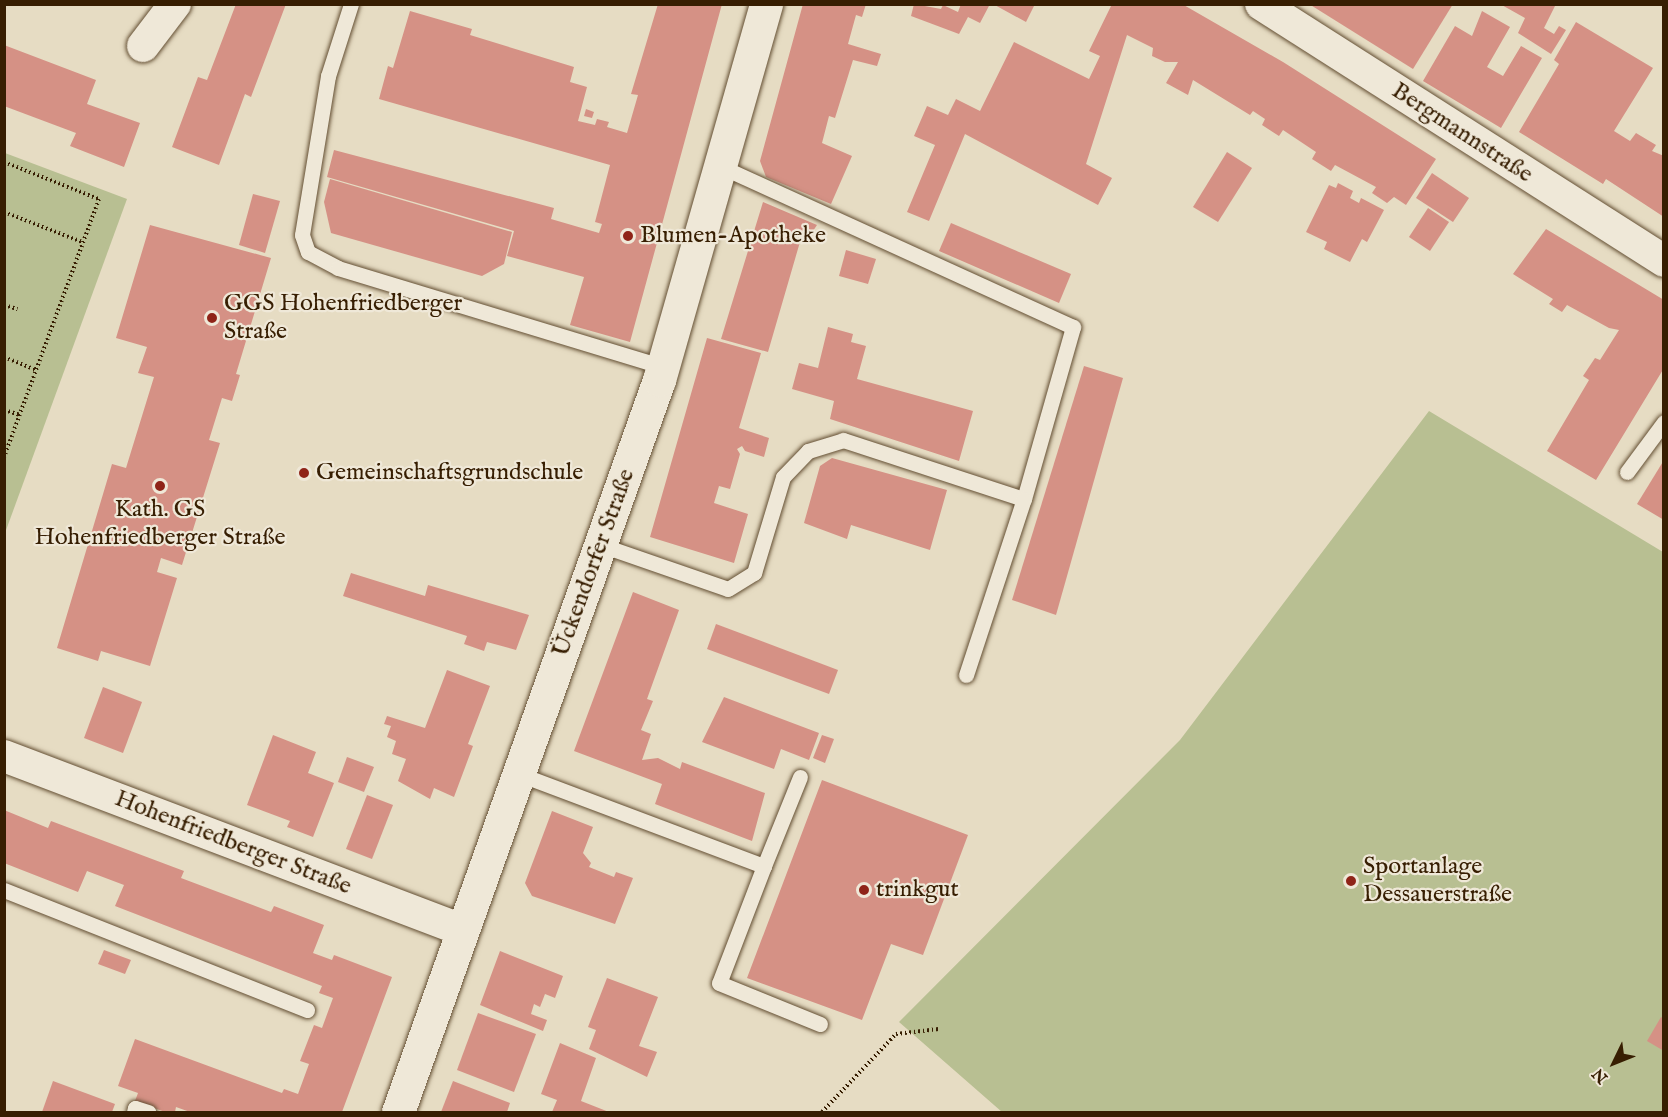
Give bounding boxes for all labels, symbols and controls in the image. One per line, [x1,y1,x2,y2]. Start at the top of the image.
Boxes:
street label: Bergmannstraße [1386,77,1538,189]
place label: Blumen-Apotheke [640,222,826,250]
marker: Blumen-Apotheke [621,229,635,243]
place label: GGS Hohenfriedberger Straße [224,290,462,346]
marker: GGS Hohenfriedberger Straße [205,311,219,325]
place label: Gemeinschaftsgrundschule [316,459,583,487]
street label: Ückendorfer Straße [547,465,641,661]
marker: Gemeinschaftsgrundschule [297,466,311,480]
marker: Kath. GS Hohenfriedberger Straße [153,479,167,493]
place label: Kath. GS Hohenfriedberger Straße [34,496,286,552]
street label: Hohenfriedberger Straße [111,785,355,901]
place label: Sportanlage Dessauerstraße [1363,853,1512,909]
marker: Sportanlage Dessauerstraße [1344,874,1358,888]
place label: trinkgut [876,876,959,904]
marker: trinkgut [857,883,871,897]
north arrow [1584,1033,1644,1093]
text: N [1589,1063,1613,1087]

